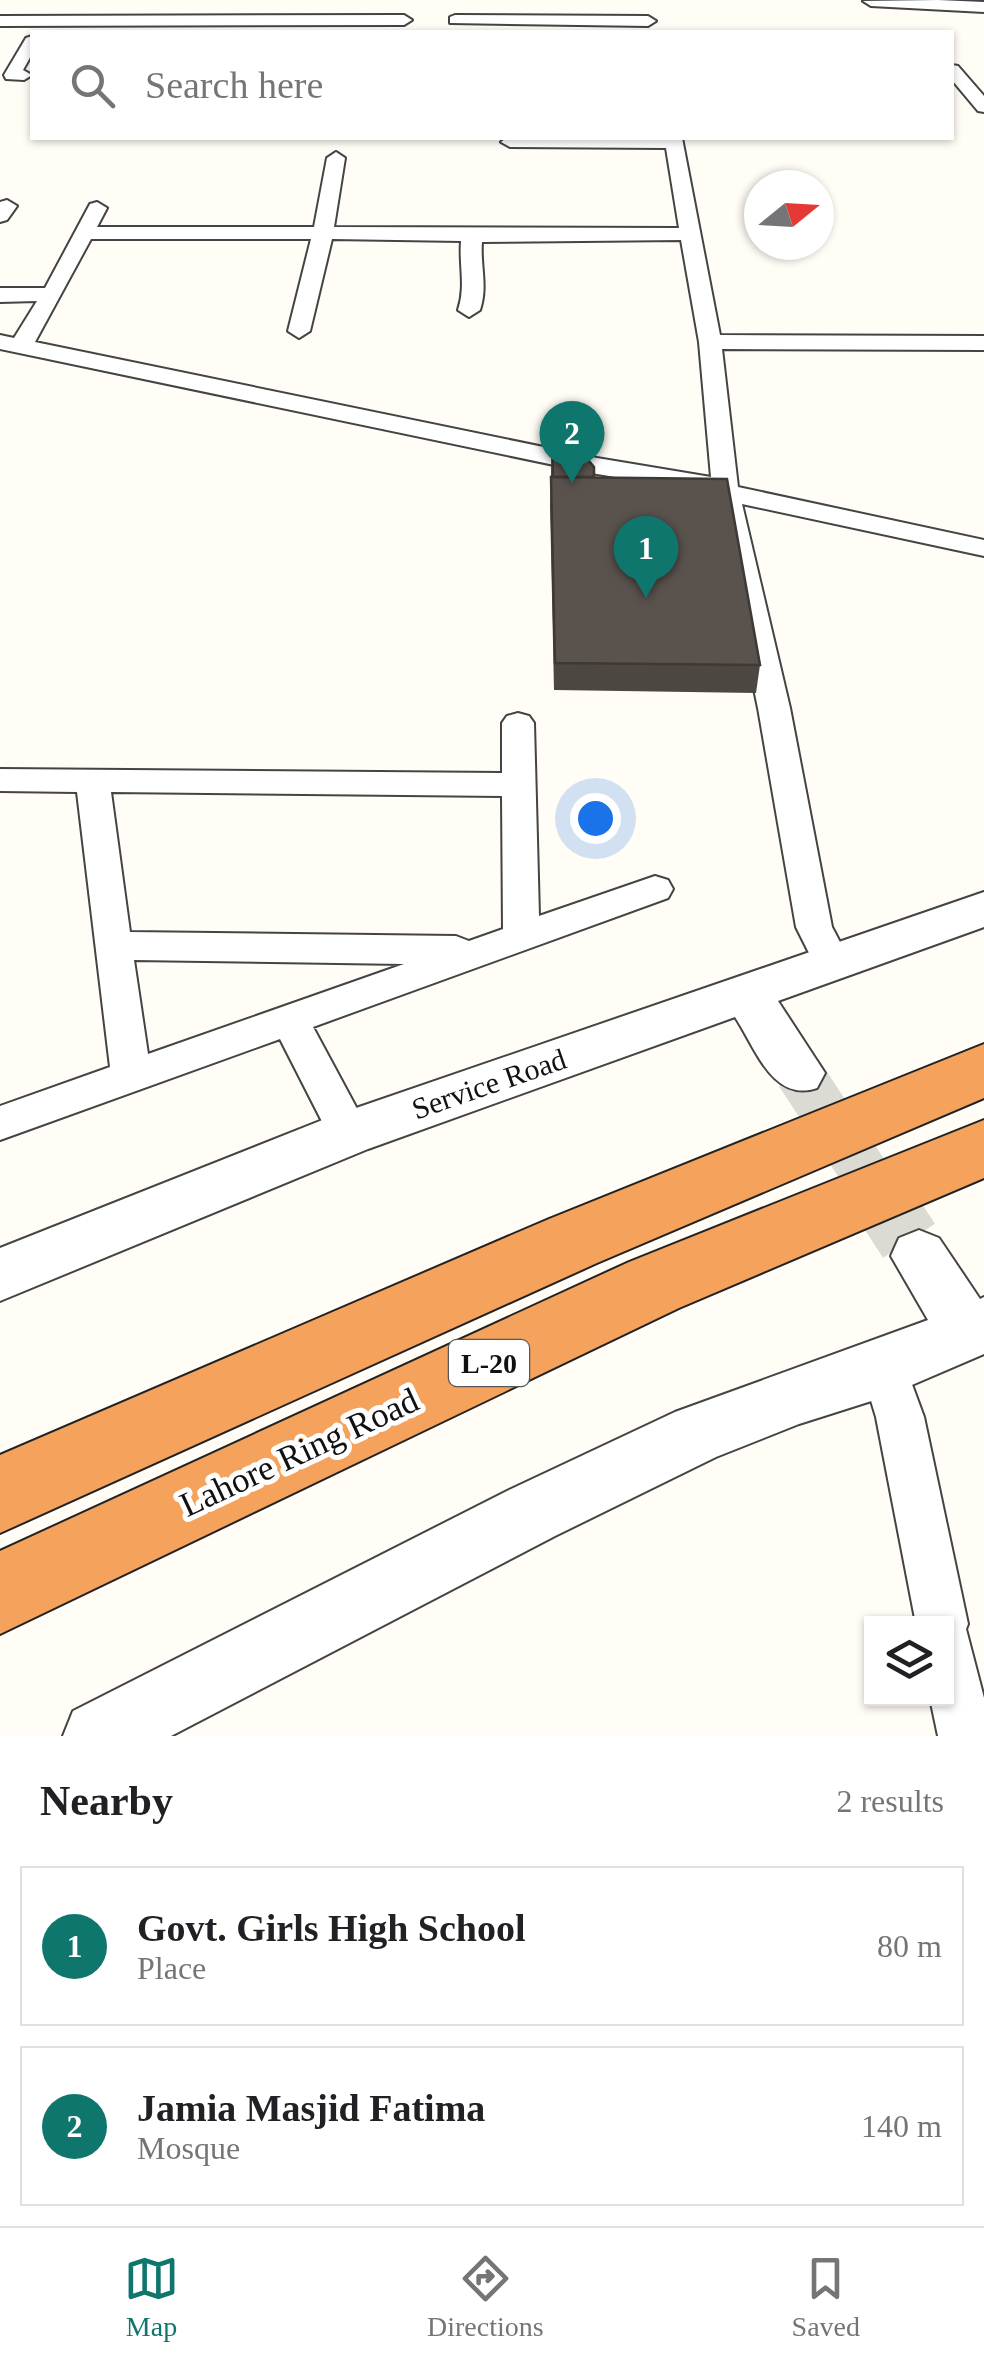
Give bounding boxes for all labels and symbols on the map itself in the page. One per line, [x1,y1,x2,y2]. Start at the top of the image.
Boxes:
north arrow [744,170,834,260]
pin: 2 [540,400,604,483]
pin: 1 [614,516,678,598]
your location [570,793,621,844]
street label: Service Road [407,1042,570,1125]
road number: L-20 [449,1340,529,1386]
street label: Lahore Ring Road [174,1380,425,1525]

